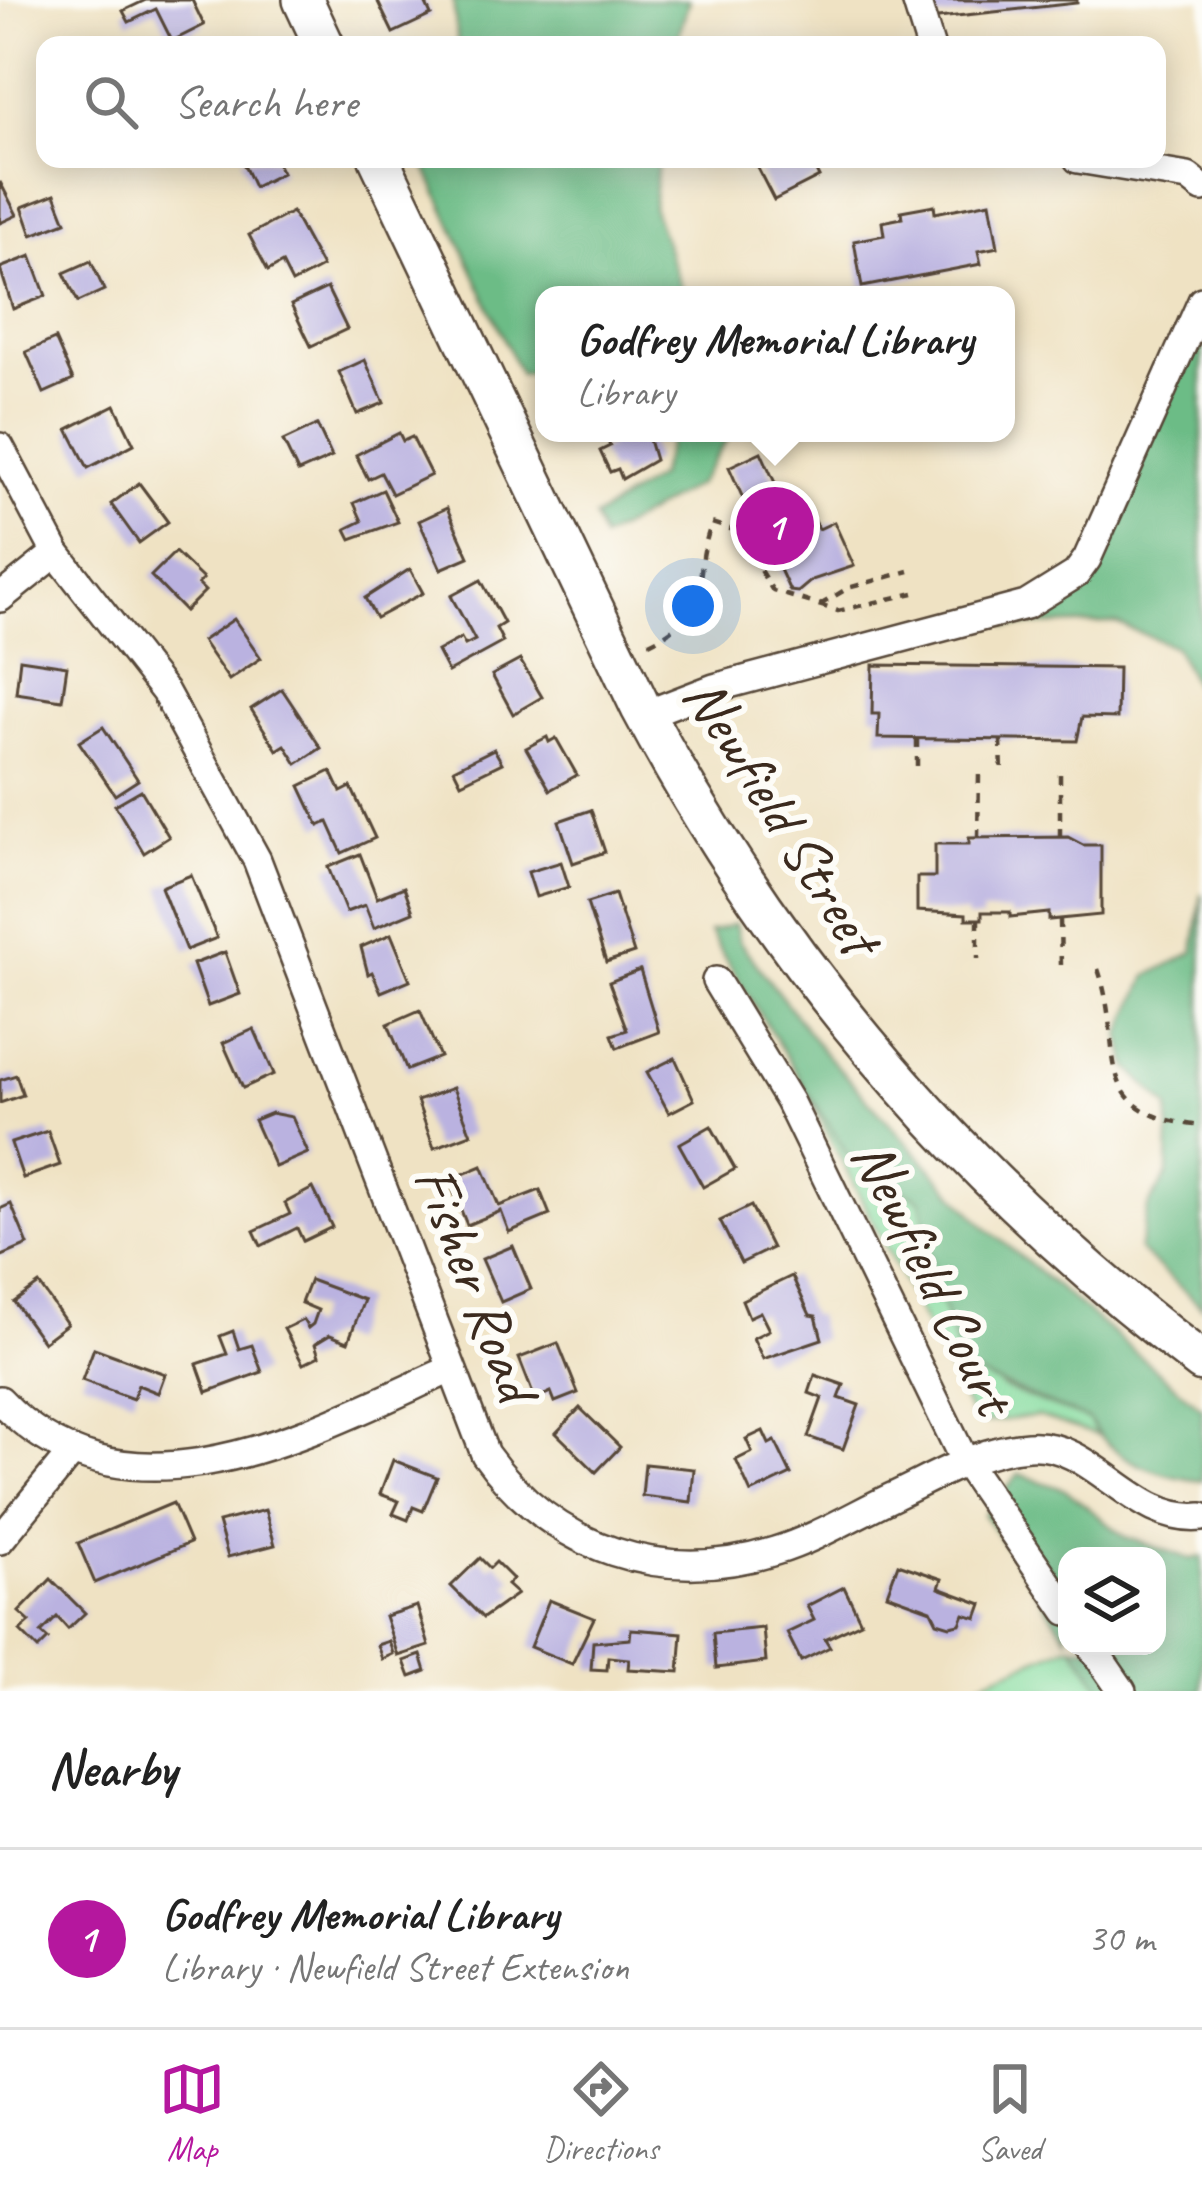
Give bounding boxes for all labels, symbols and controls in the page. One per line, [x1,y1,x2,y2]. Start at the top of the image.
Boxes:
search box [36,36,1166,168]
icon: search [78,69,144,135]
text: Search here [174,74,357,131]
popup [535,286,1015,442]
text: Godfrey Memorial Library [577,311,973,368]
text: Library [577,368,675,417]
pin: 1 [736,481,814,571]
your location [663,576,723,636]
street label: Newfield Street [667,663,902,975]
street label: Newfield Court [835,1127,1035,1431]
street label: Fisher Road [397,1154,558,1418]
map controls [1058,1547,1166,1655]
button: layers [1058,1547,1166,1655]
text: Nearby [48,1737,176,1801]
text: Godfrey Memorial Library [162,1886,559,1943]
text: 1 [78,1914,96,1963]
text: 30 m [1088,1914,1154,1963]
text: Library · Newfield Street Extension [162,1943,629,1992]
tab: Map [159,2056,225,2170]
tab: Directions [544,2056,658,2170]
tab: Saved [977,2056,1043,2170]

